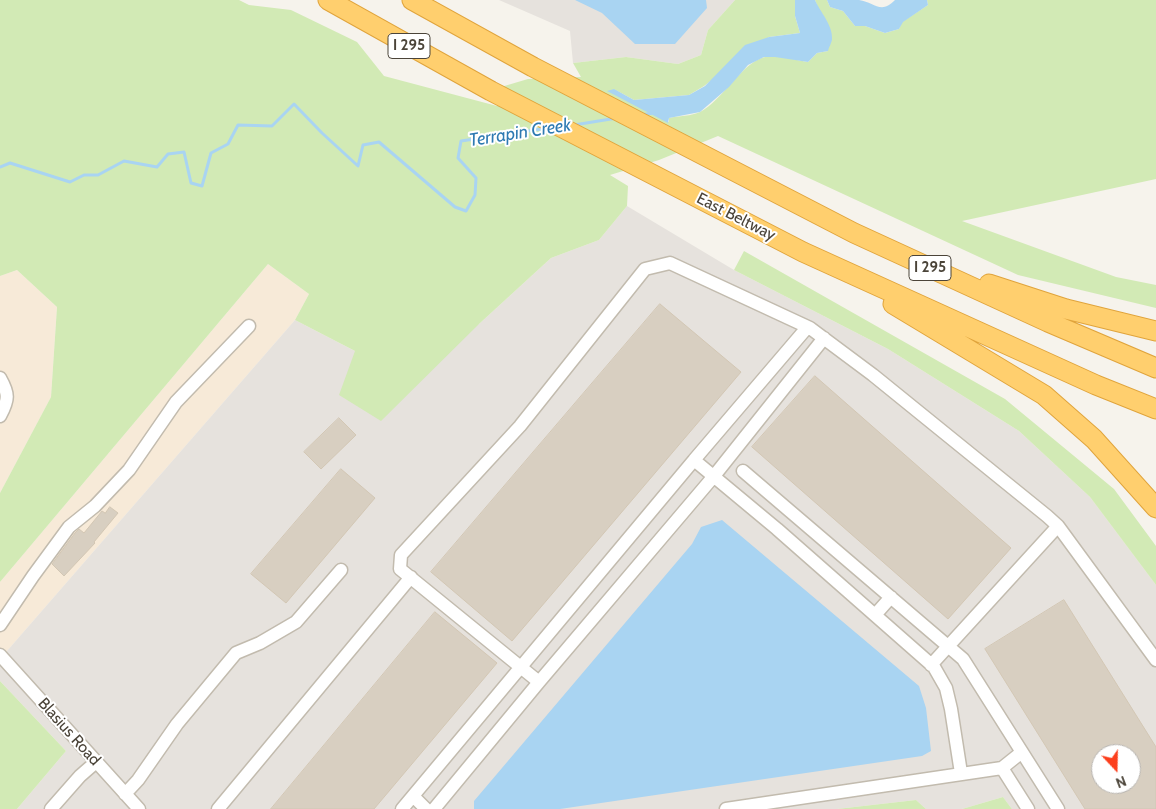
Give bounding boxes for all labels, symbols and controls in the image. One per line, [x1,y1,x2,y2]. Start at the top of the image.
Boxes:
road number: I 295 [388,34,430,58]
water label: Terrapin Creek [468,114,572,152]
street label: East Beltway [693,189,779,245]
road number: I 295 [909,256,951,280]
street label: Blasius Road [34,694,104,770]
north arrow [1091,744,1141,794]
text: N [1113,772,1129,792]

